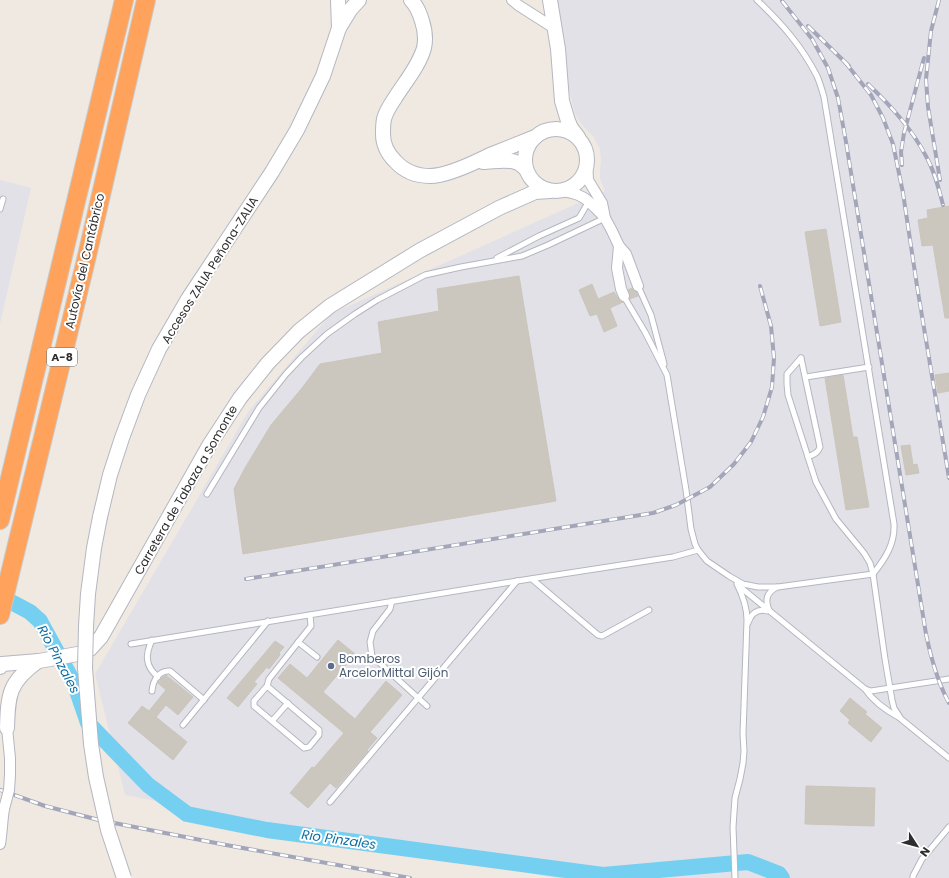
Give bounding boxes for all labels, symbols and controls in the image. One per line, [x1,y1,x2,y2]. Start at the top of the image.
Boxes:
street label: Autovía del Cantábrico [61,191,108,330]
street label: Accesos ZALIA Peñona-ZALIA [157,193,262,347]
road number: A-8 [47,348,77,366]
street label: Carretera de Tabaza a Somonte [130,402,241,578]
water label: Rio Pinzales [33,622,85,697]
place label: Bomberos ArcelorMittal Gijón [339,650,448,681]
marker: Bomberos ArcelorMittal Gijón [326,661,336,671]
water label: Rio Pinzales [300,825,378,854]
north arrow [897,826,937,866]
text: N [916,844,934,860]

